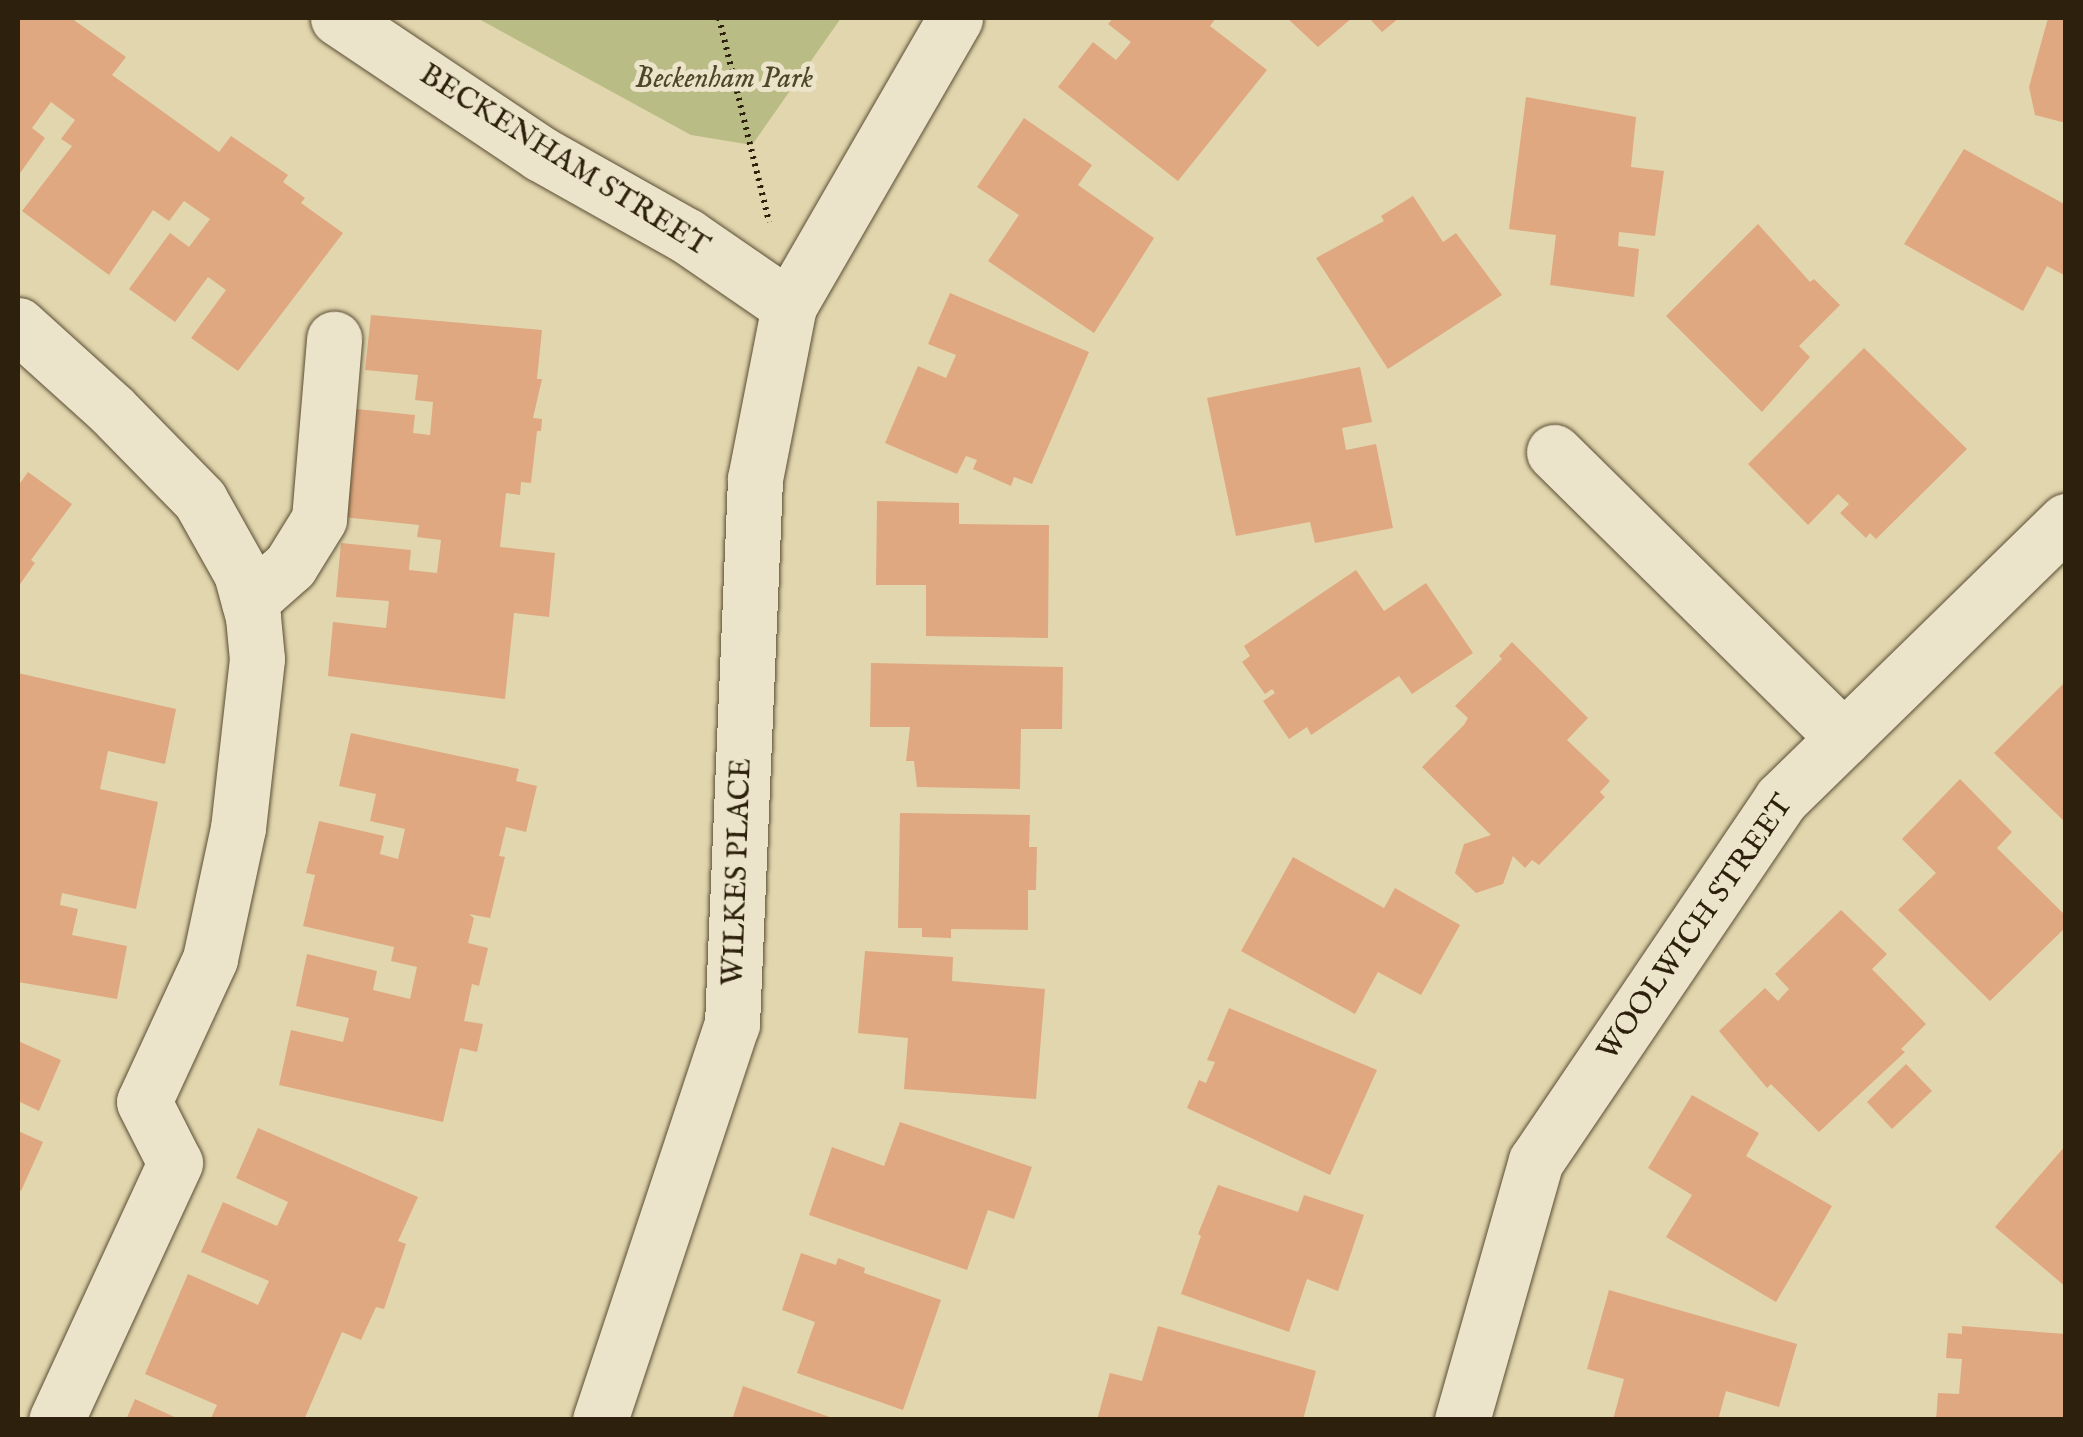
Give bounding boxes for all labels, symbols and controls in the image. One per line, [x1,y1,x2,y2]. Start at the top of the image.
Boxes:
street label: BECKENHAM STREET [413,57,715,265]
park label: Beckenham Park [635,61,813,97]
street label: WILKES PLACE [716,758,760,986]
street label: WOOLWICH STREET [1590,788,1802,1068]

